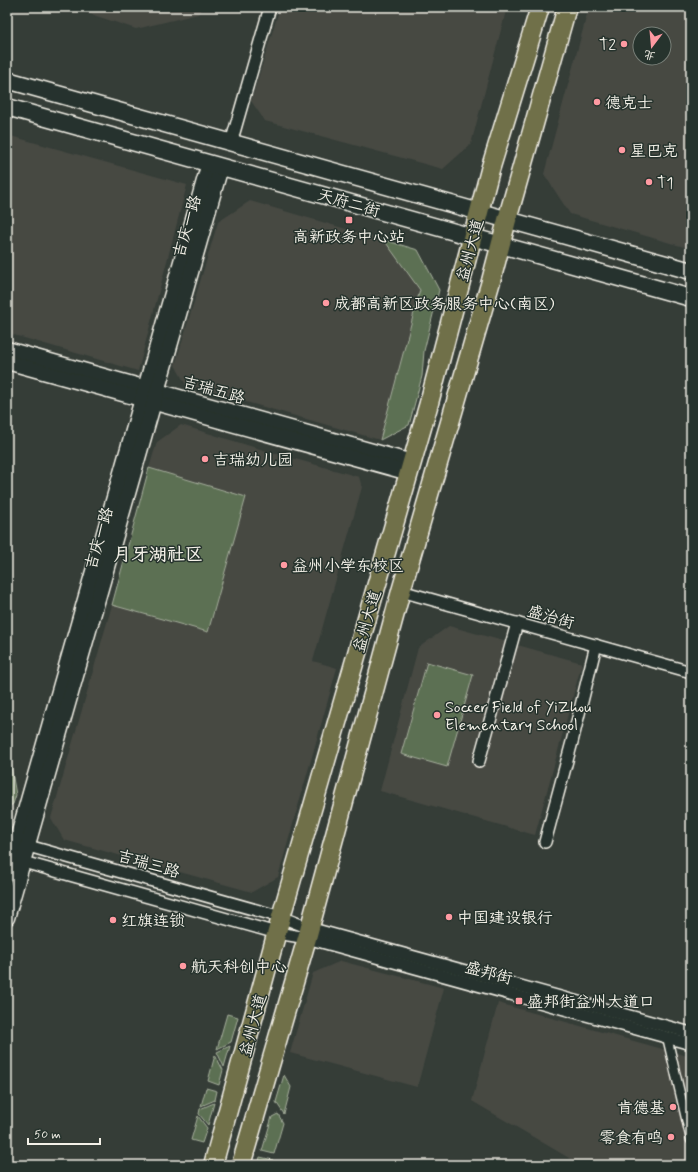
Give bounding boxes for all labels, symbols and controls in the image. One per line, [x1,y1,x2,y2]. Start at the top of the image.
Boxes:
north arrow [632,26,672,66]
place label: T2 [599,35,616,56]
marker: T2 [619,39,629,49]
text: 北 [642,46,657,63]
place label: 德克士 [605,93,653,114]
marker: 德克士 [592,97,602,107]
place label: 星巴克 [630,141,678,162]
marker: 星巴克 [617,145,627,155]
place label: T1 [657,173,673,194]
marker: T1 [644,177,654,187]
street label: 天府二街 [315,185,382,222]
street label: 吉庆一路 [169,193,206,260]
marker: 高新政务中心站 [344,215,354,225]
street label: 益州大道 [452,217,489,284]
place label: 高新政务中心站 [293,227,405,248]
place label: 成都高新区政务服务中心(南区) [334,294,555,315]
marker: 成都高新区政务服务中心(南区) [321,298,331,308]
street label: 吉瑞五路 [180,372,247,409]
place label: 吉瑞幼儿园 [213,450,293,471]
marker: 吉瑞幼儿园 [200,454,210,464]
street label: 吉庆一路 [81,505,118,572]
district label: 月牙湖社区 [113,543,203,567]
place label: 益州小学东校区 [292,556,404,577]
marker: 益州小学东校区 [279,560,289,570]
street label: 益州大道 [349,588,386,655]
street label: 盛治街 [525,601,577,634]
place label: Soccer Field of YiZhou Elementary School [445,697,591,736]
marker: Soccer Field of YiZhou Elementary School [432,710,442,720]
street label: 吉瑞三路 [115,846,182,883]
place label: 中国建设银行 [457,908,553,929]
place label: 红旗连锁 [121,911,185,932]
marker: 中国建设银行 [444,912,454,922]
marker: 红旗连锁 [108,915,118,925]
place label: 航天科创中心 [191,957,287,978]
street label: 盛邦街 [463,957,515,990]
marker: 航天科创中心 [178,961,188,971]
street label: 益州大道 [235,992,272,1059]
place label: 盛邦街益州大道口 [527,992,655,1013]
marker: 盛邦街益州大道口 [514,996,524,1006]
place label: 肯德基 [617,1098,665,1119]
marker: 肯德基 [668,1102,678,1112]
scale bar [28,1120,100,1146]
text: 50 m [34,1127,61,1143]
place label: 零食有鸣 [599,1128,663,1149]
marker: 零食有鸣 [666,1132,676,1142]

